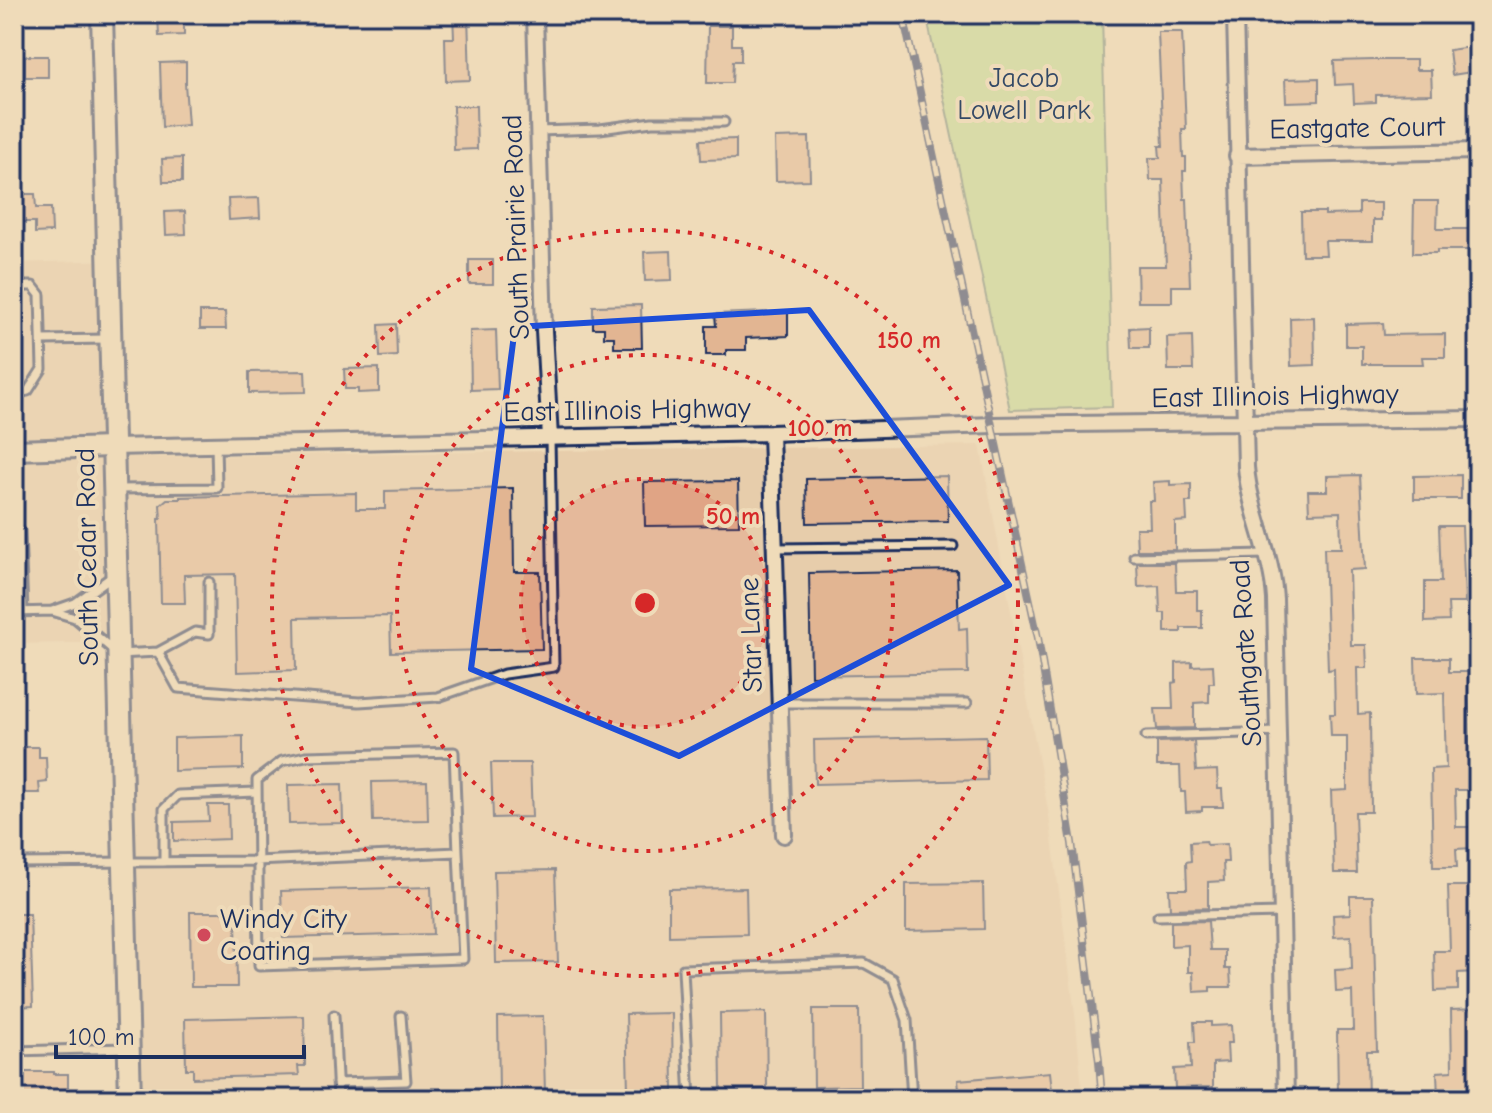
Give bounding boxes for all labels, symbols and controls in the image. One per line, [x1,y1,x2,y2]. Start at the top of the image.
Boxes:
park label: Jacob Lowell Park [957,62,1091,126]
street label: Eastgate Court [1269,110,1446,146]
street label: South Prairie Road [496,114,536,340]
text: 150 m [877,326,941,354]
street label: East Illinois Highway [1151,378,1399,414]
street label: East Illinois Highway [503,392,751,428]
text: 100 m [788,414,852,442]
street label: South Cedar Road [69,448,105,666]
text: 50 m [706,502,760,530]
street label: Southgate Road [1223,558,1269,748]
street label: Star Lane [733,577,769,693]
centre of rings [631,589,659,617]
place label: Windy City Coating [220,903,347,967]
marker: Windy City Coating [195,926,213,944]
scale bar [56,1009,304,1059]
text: 100 m [68,1023,135,1051]

